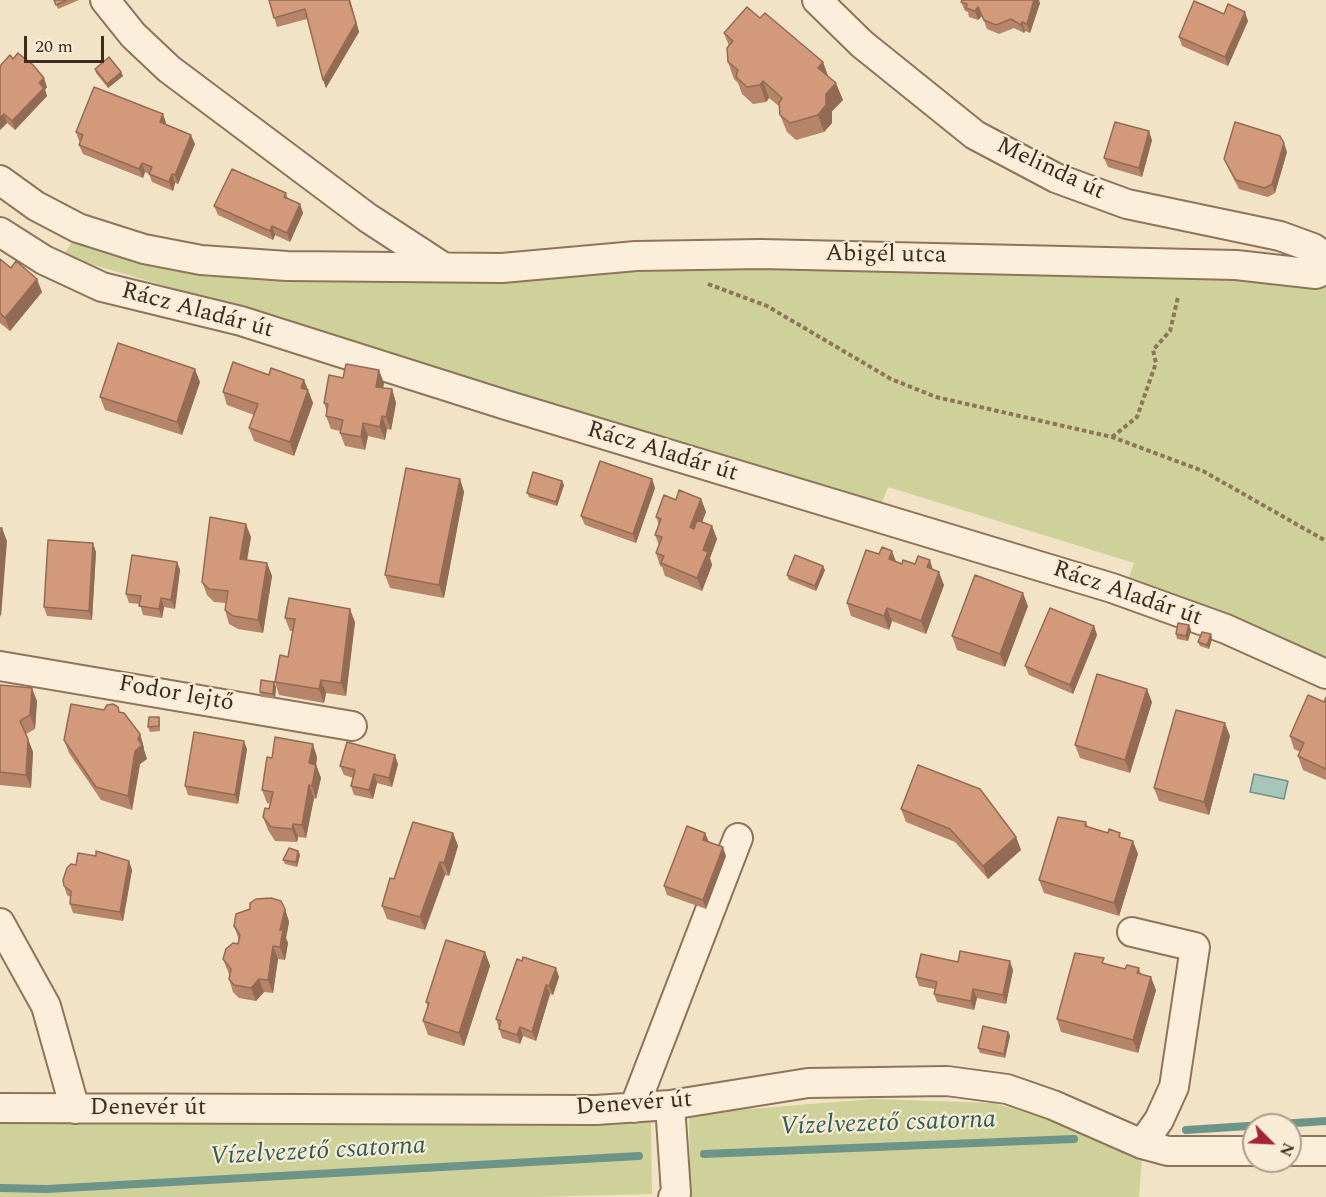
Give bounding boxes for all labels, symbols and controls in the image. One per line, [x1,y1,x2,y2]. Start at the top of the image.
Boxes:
scale bar [27,24,106,62]
text: 20 m [35,33,73,60]
street label: Melinda út [991,132,1109,208]
street label: Abigél utca [825,241,947,271]
street label: Rácz Aladár út [118,278,276,346]
street label: Rácz Aladár út [583,416,741,490]
street label: Rácz Aladár út [1049,556,1205,634]
street label: Fodor lejtő [116,671,236,719]
street label: Denevér út [575,1087,693,1123]
street label: Denevér út [90,1095,206,1123]
water label: Vízelvezető csatorna [779,1106,997,1144]
north arrow [1242,1113,1302,1173]
water label: Vízelvezető csatorna [209,1132,427,1174]
text: N [1273,1139,1300,1160]

